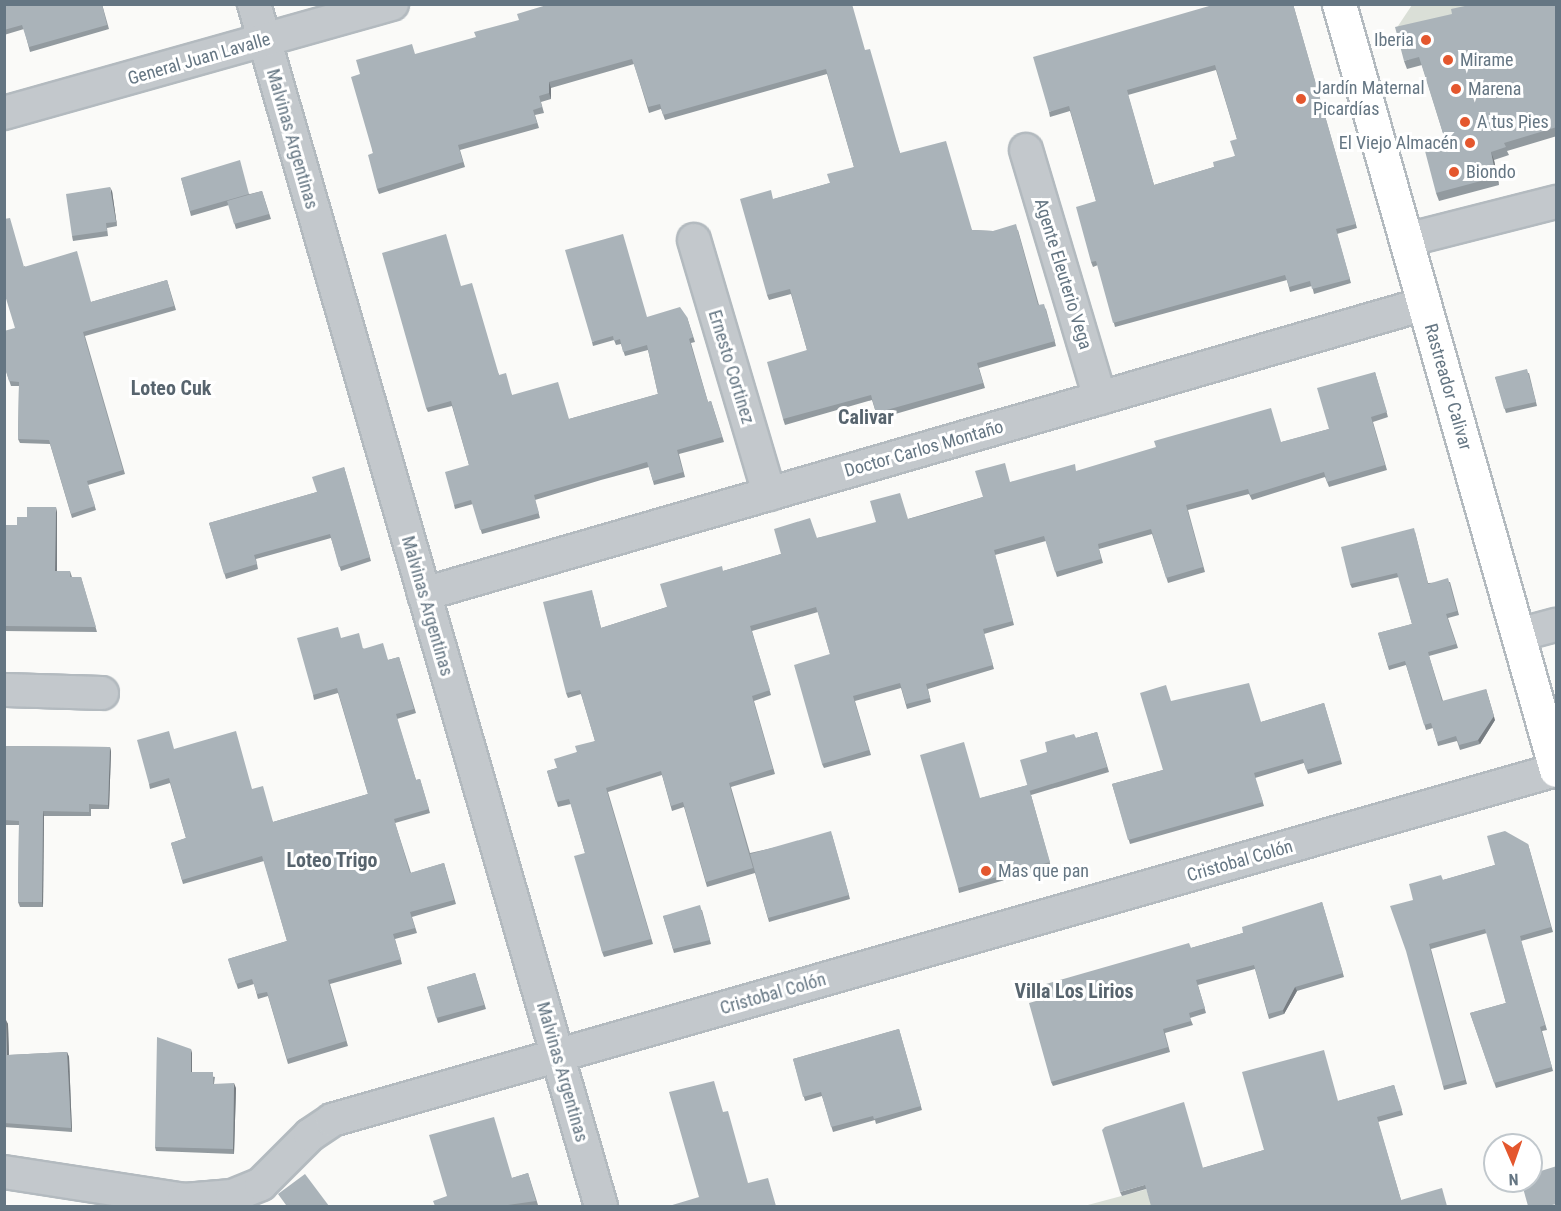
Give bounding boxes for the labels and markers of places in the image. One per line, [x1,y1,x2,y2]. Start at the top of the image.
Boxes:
place label: Iberia [1374,29,1414,51]
marker: Iberia [1419,33,1433,47]
place label: Mirame [1460,49,1513,71]
marker: Mirame [1441,53,1455,67]
place label: Jardín Maternal Picardías [1313,78,1425,121]
place label: Marena [1468,78,1521,100]
marker: Marena [1449,82,1463,96]
marker: Jardín Maternal Picardías [1294,92,1308,106]
place label: A tus Pies [1477,111,1549,133]
marker: A tus Pies [1458,115,1472,129]
place label: El Viejo Almacén [1339,132,1458,154]
marker: El Viejo Almacén [1463,136,1477,150]
place label: Biondo [1466,161,1516,183]
marker: Biondo [1447,165,1461,179]
place label: Mas que pan [998,860,1089,882]
marker: Mas que pan [979,864,993,878]

